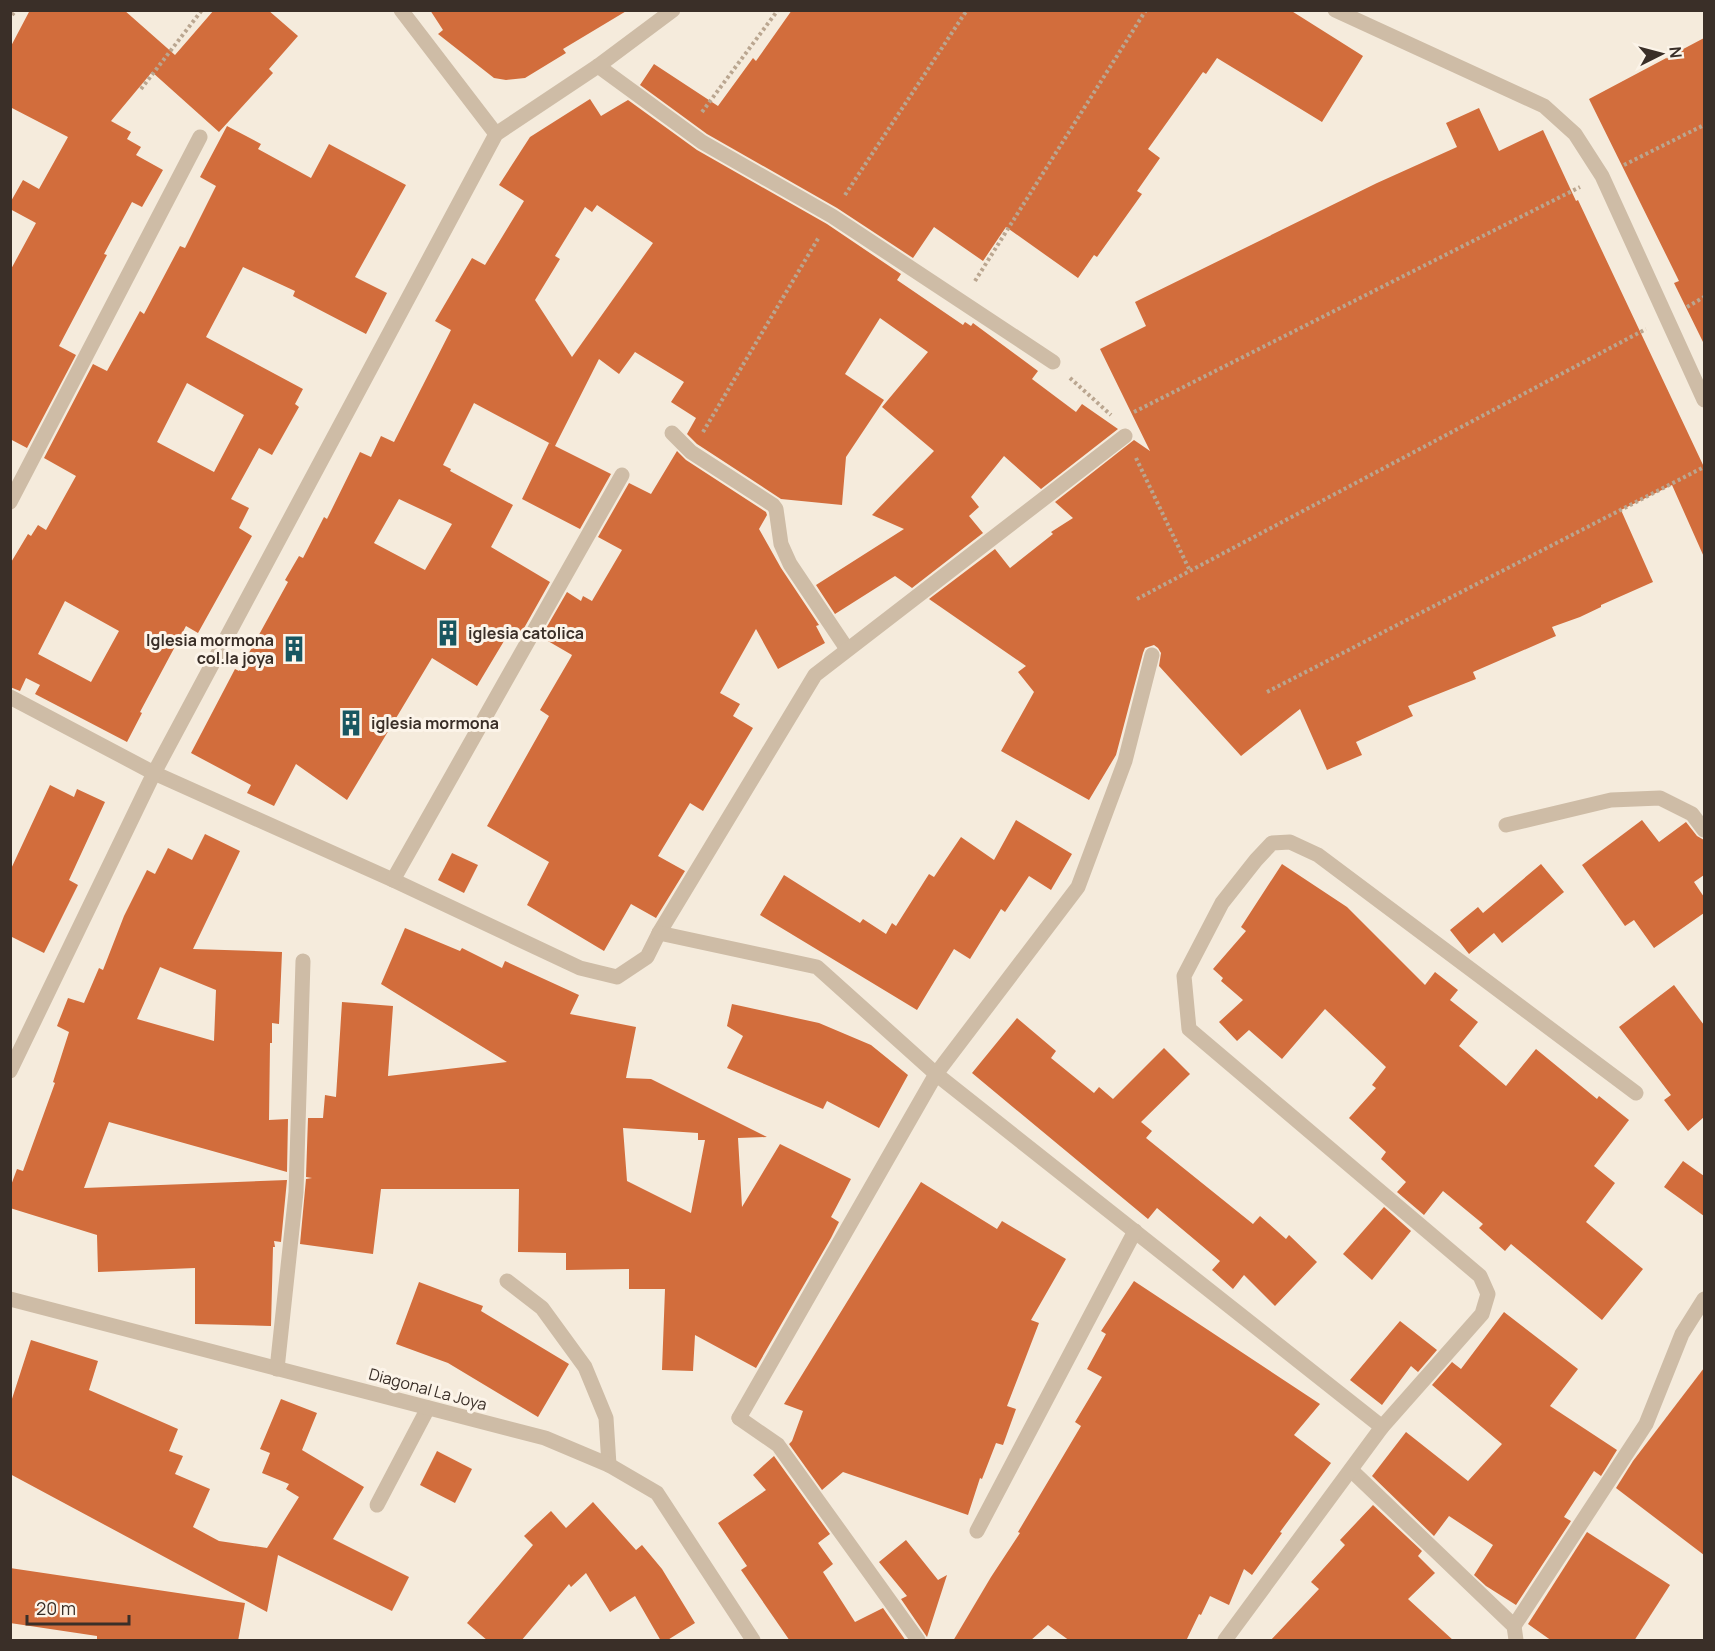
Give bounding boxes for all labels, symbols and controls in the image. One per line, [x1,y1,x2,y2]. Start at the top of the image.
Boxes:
north arrow [1631,24,1691,84]
text: N [1664,46,1687,59]
building icon: iglesia catolica [433,618,463,648]
place label: iglesia catolica [468,622,584,644]
place label: Iglesia mormona col.la joya [146,629,274,669]
building icon: Iglesia mormona col.la joya [279,634,309,664]
building icon: iglesia mormona [336,708,366,738]
place label: iglesia mormona [371,712,499,734]
street label: Diagonal La Joya [366,1363,490,1415]
scale bar [27,1588,129,1626]
text: 20 m [36,1596,76,1620]

